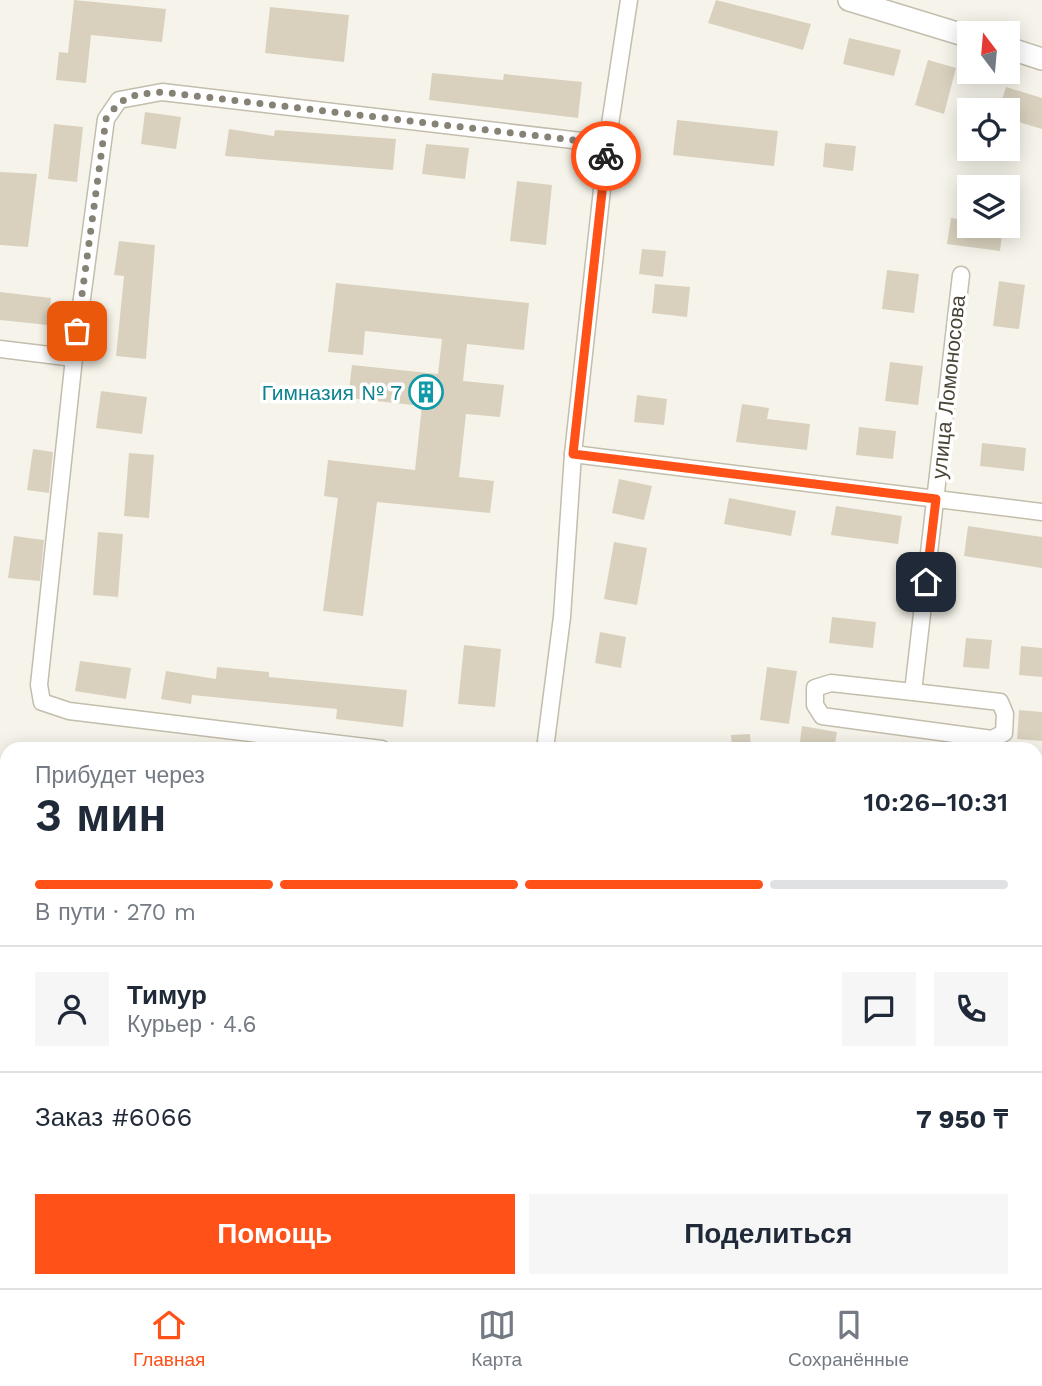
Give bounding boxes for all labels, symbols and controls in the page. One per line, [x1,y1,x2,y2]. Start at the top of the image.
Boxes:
north arrow [957,21,1020,84]
map controls [957,21,1020,238]
button: locate [957,98,1020,161]
courier [571,121,641,191]
icon: bike [587,137,625,175]
button: layers [957,175,1020,238]
street label: улица Ломоносова [926,294,970,480]
pin [47,301,107,361]
icon: bag [58,312,96,350]
building icon: Гимназия № 7 [407,373,445,411]
place label: Гимназия № 7 [262,380,402,405]
pin [896,552,956,612]
icon: home [907,563,945,601]
text: Прибудет через [35,762,205,789]
text: 10:26–10:31 [864,787,1008,817]
text: 3 мин [35,788,166,842]
text: В пути · 270 m [35,899,196,926]
button: person [35,972,109,1046]
button: chat [842,972,916,1046]
button: phone [934,972,1008,1046]
text: Тимур [127,980,207,1010]
text: Курьер · 4.6 [127,1011,256,1038]
text: Заказ #6066 [35,1102,192,1132]
text: 7 950 ₸ [916,1104,1008,1134]
button: Помощь [35,1194,515,1274]
button: Поделиться [529,1194,1008,1274]
tab: Главная [133,1306,205,1371]
tab: Карта [471,1306,522,1371]
tab: Сохранённые [788,1306,909,1371]

